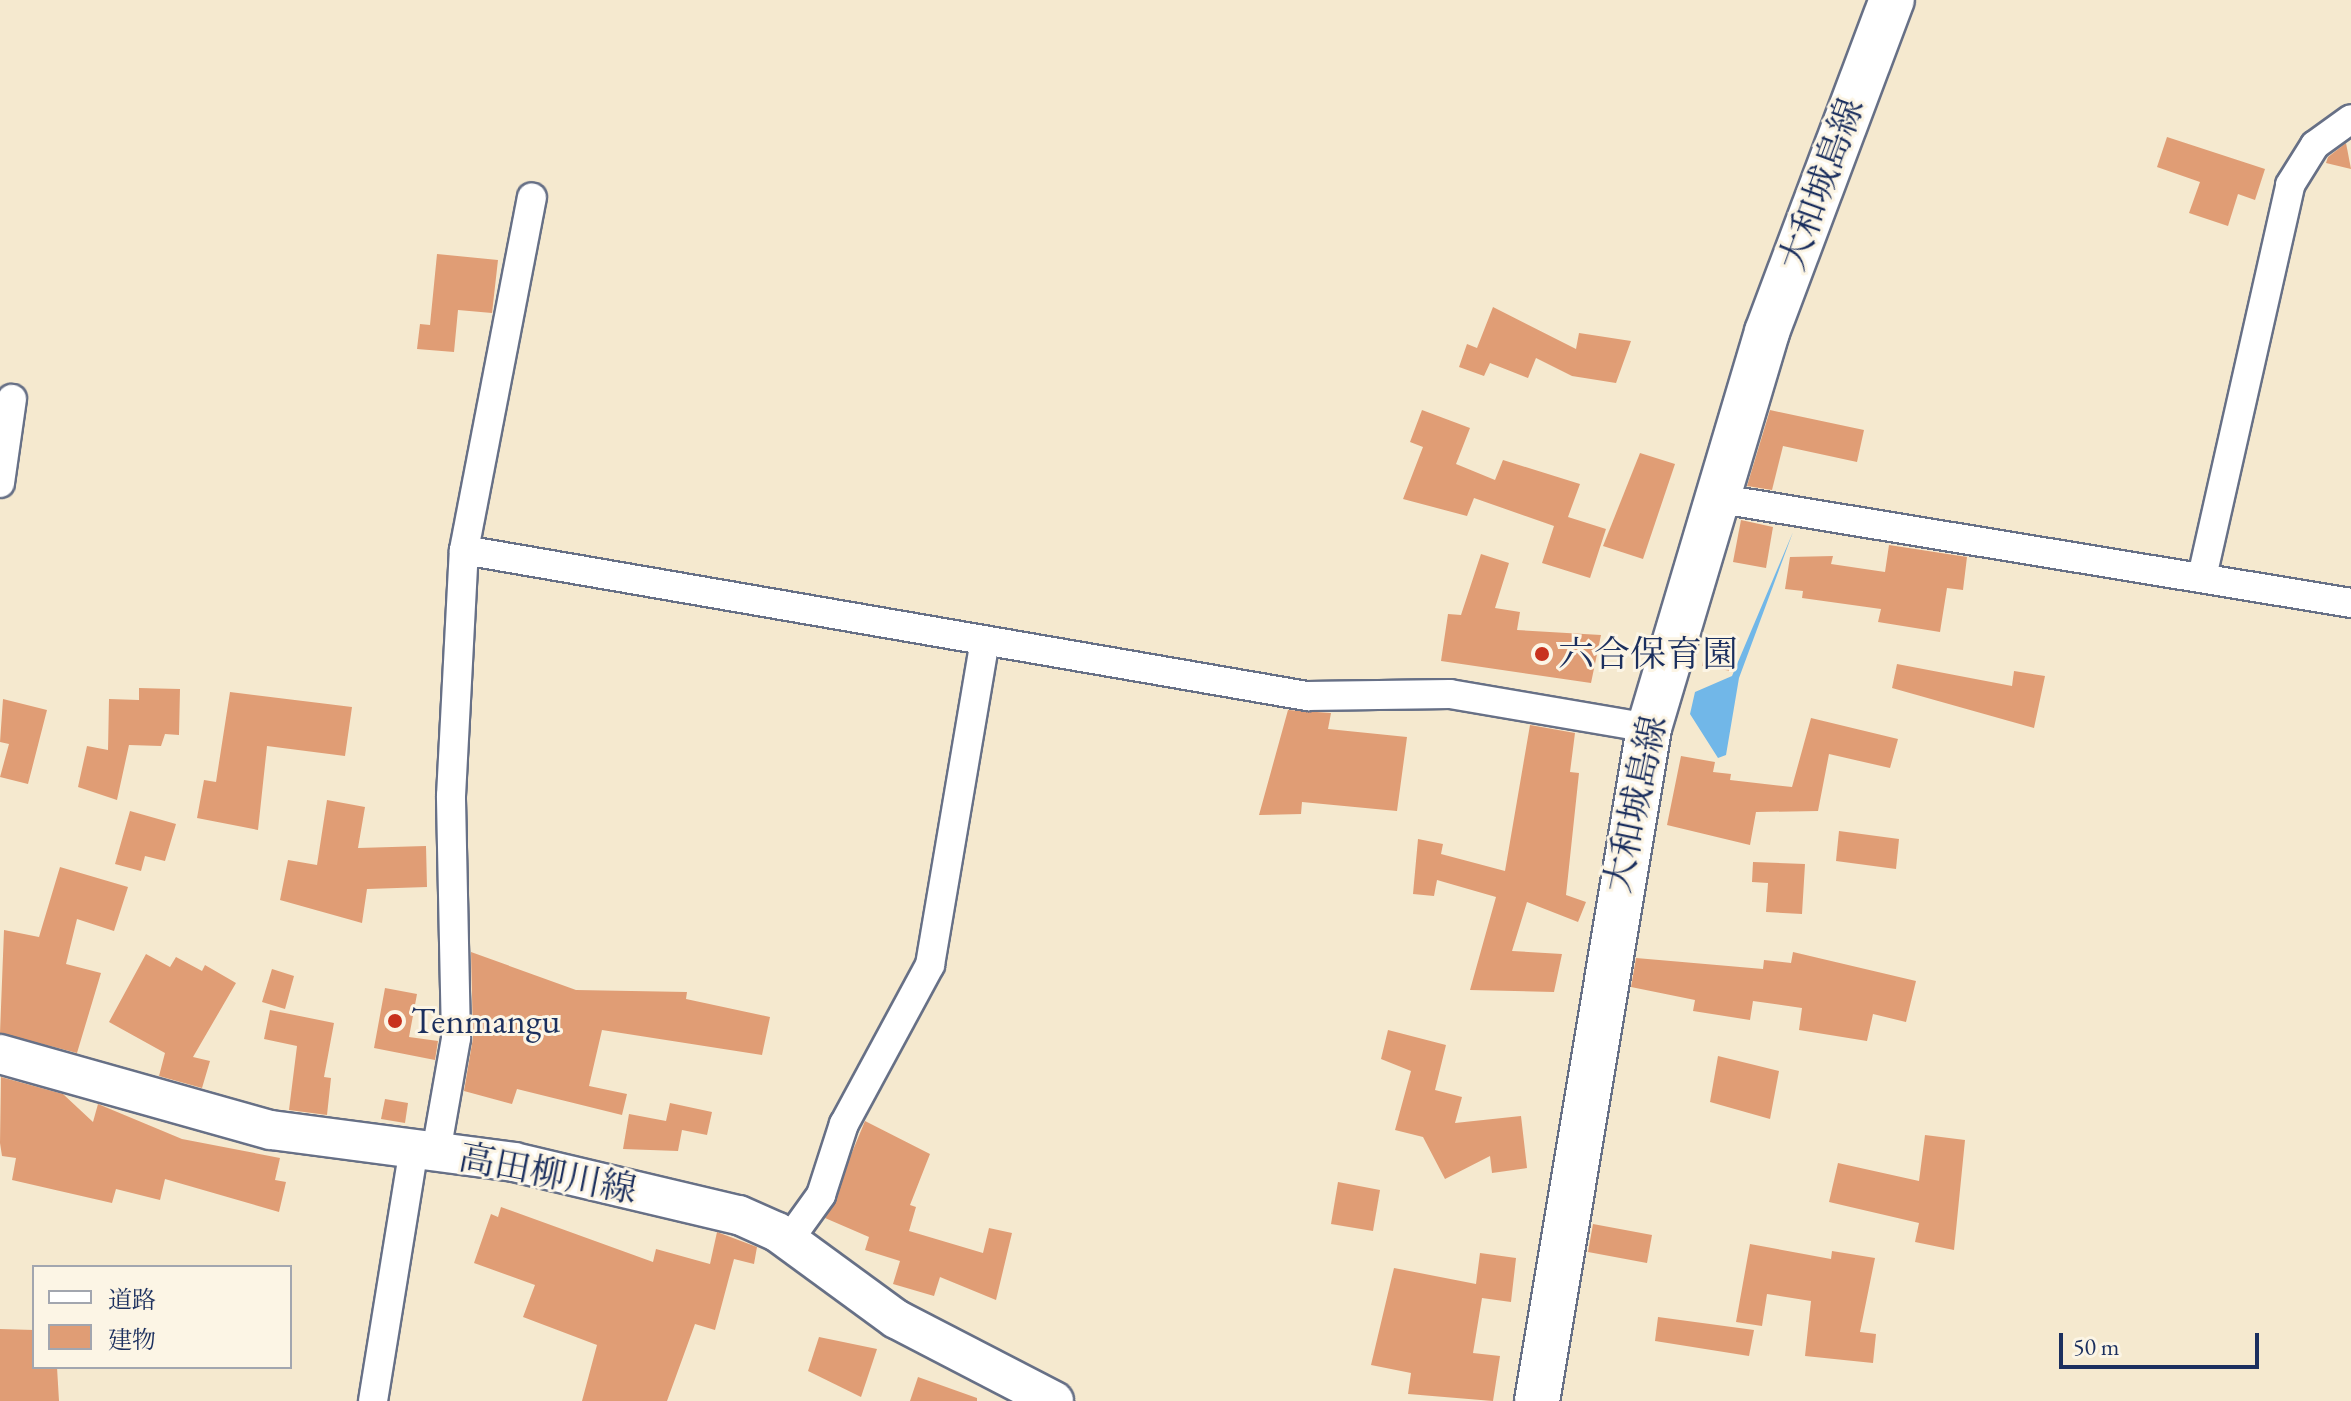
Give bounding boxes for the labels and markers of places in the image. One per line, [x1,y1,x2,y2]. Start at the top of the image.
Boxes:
place label: 六合保育園 [1558,632,1738,676]
marker: 六合保育園 [1533,645,1551,663]
place label: Tenmangu [411,999,560,1043]
marker: Tenmangu [386,1012,404,1030]

